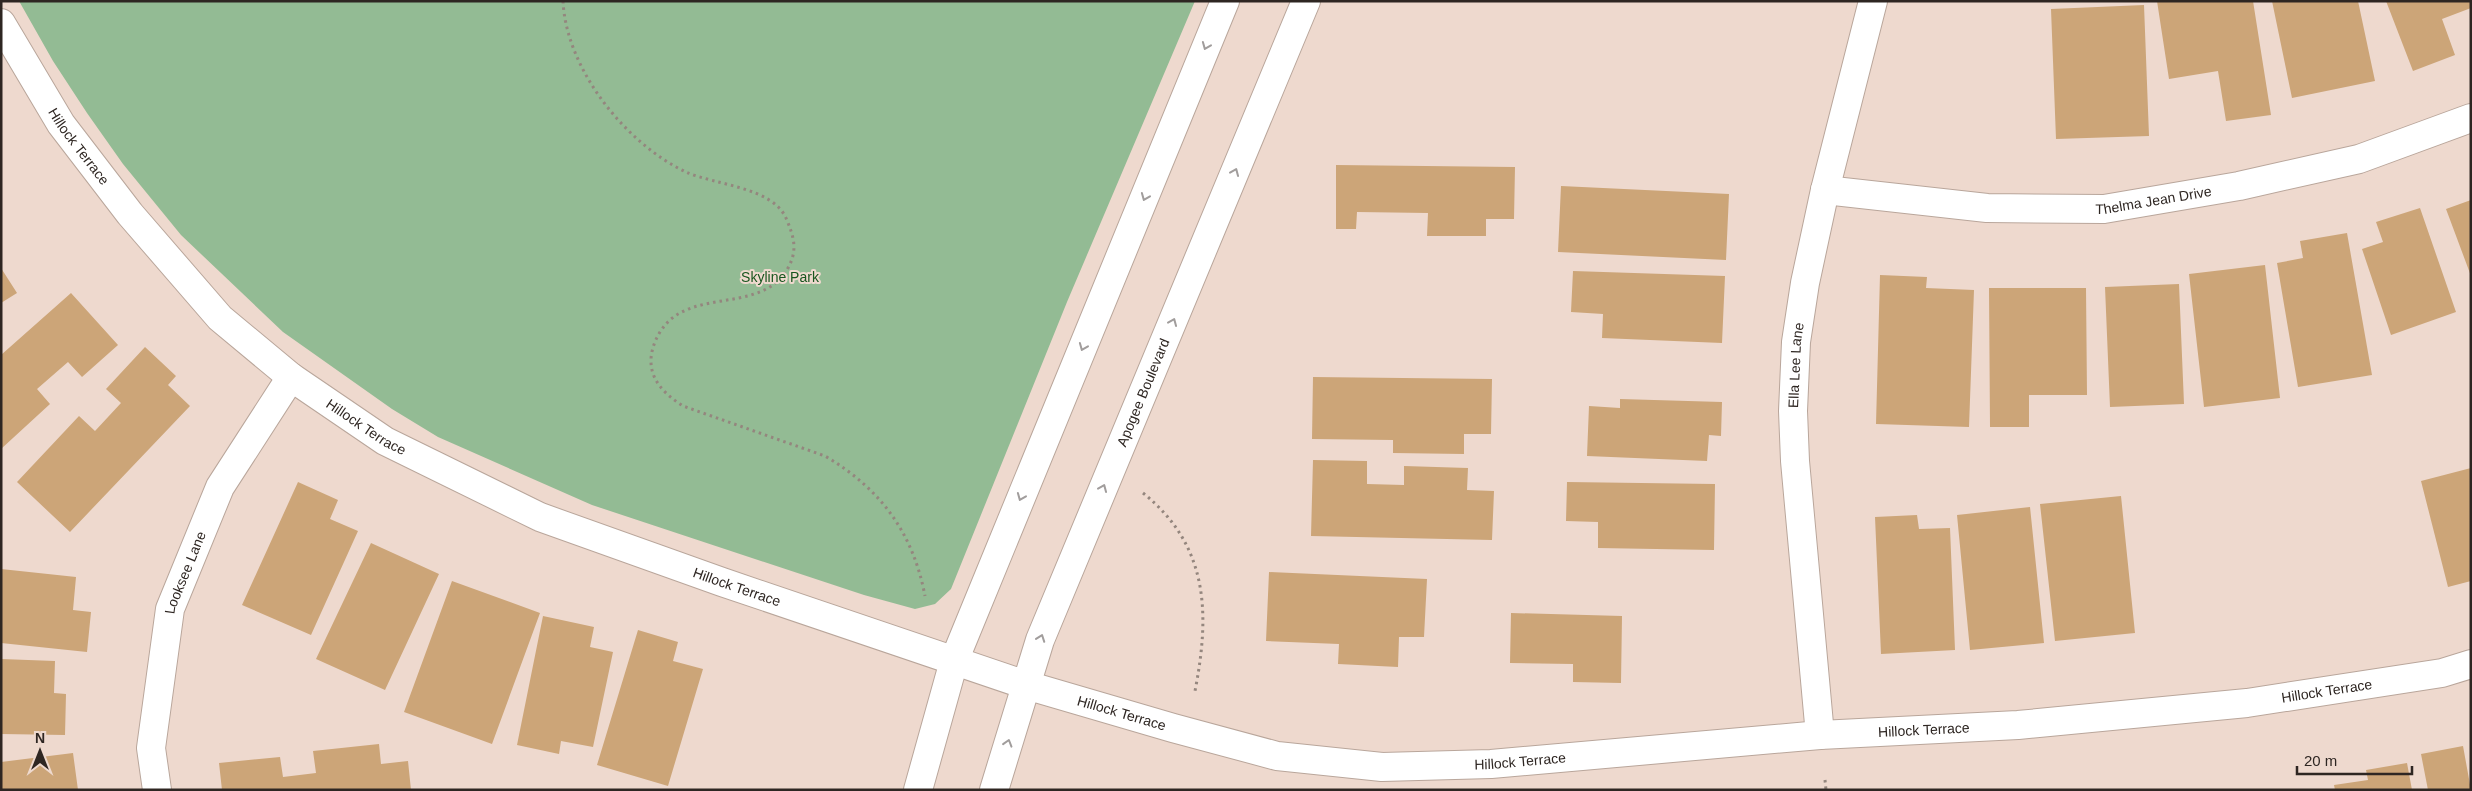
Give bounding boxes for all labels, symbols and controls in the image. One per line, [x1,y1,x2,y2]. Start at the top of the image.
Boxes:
one-way arrow [1202,41,1213,50]
street label: Hillock Terrace [45,105,113,188]
one-way arrow [1229,168,1239,177]
street label: Thelma Jean Drive [2095,183,2213,217]
one-way arrow [1140,192,1151,201]
park label: Skyline Park [741,269,820,285]
one-way arrow [1166,318,1177,327]
street label: Ella Lee Lane [1785,321,1807,408]
street label: Apogee Boulevard [1113,336,1173,449]
one-way arrow [1078,342,1089,351]
street label: Hillock Terrace [323,395,409,458]
one-way arrow [1097,484,1108,493]
one-way arrow [1017,492,1027,501]
street label: Looksee Lane [161,529,209,615]
street label: Hillock Terrace [691,564,783,609]
one-way arrow [1035,635,1045,643]
street label: Hillock Terrace [2280,676,2373,706]
street label: Hillock Terrace [1075,692,1168,734]
street label: Hillock Terrace [1878,719,1970,740]
north arrow [15,726,65,776]
text: N [35,730,45,746]
one-way arrow [1003,739,1013,748]
scale bar [2297,744,2412,776]
street label: Hillock Terrace [1474,749,1567,772]
text: 20 m [2304,752,2337,769]

